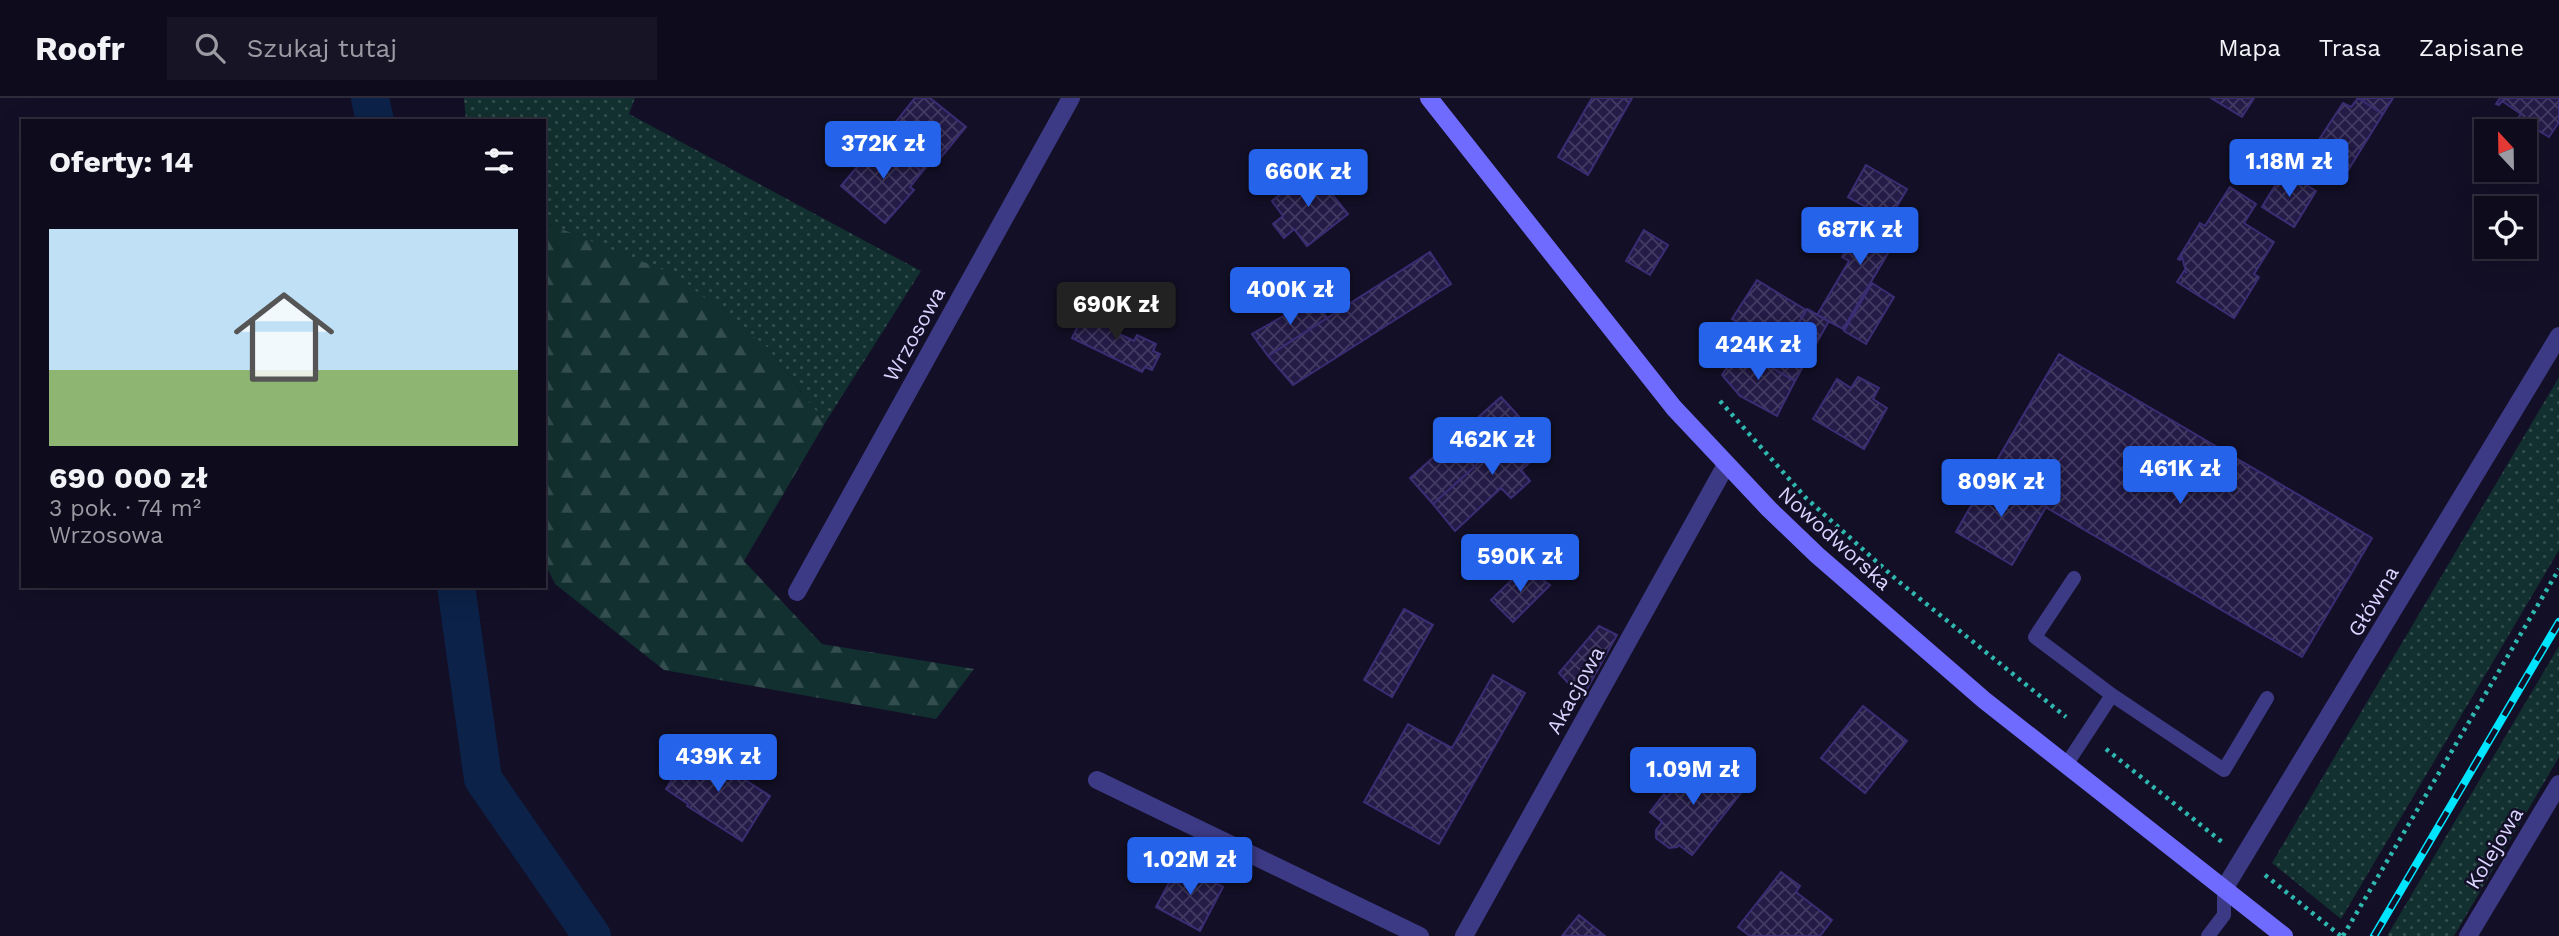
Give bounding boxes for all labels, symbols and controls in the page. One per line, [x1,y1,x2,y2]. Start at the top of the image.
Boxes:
search box [167,17,657,80]
text: Roofr [35,29,125,68]
icon: search [191,29,229,67]
text: Szukaj tutaj [247,33,397,63]
text: Mapa [2218,34,2281,62]
text: Trasa [2319,34,2381,62]
text: Zapisane [2419,34,2524,62]
north arrow [2474,119,2538,182]
map controls [2474,119,2537,259]
pin: 372K zł [818,122,948,181]
text: 372K zł [841,130,925,157]
pin: 1.18M zł [2217,140,2361,199]
icon: filters [480,142,518,180]
text: Oferty: 14 [49,144,193,179]
text: 1.18M zł [2245,148,2333,175]
pin: 660K zł [1243,150,1373,209]
text: 660K zł [1265,158,1351,185]
button: locate [2474,196,2537,259]
pin: 687K zł [1795,208,1925,267]
text: 687K zł [1817,216,1903,243]
pin: 400K zł [1225,268,1355,327]
icon: home [221,274,347,400]
text: 400K zł [1246,276,1334,303]
street label: Wrzosowa [878,282,950,386]
pin: 690K zł [1051,282,1181,342]
text: 690K zł [1073,291,1159,318]
pin: 424K zł [1693,322,1823,382]
text: 424K zł [1715,331,1801,358]
pin: 462K zł [1427,418,1557,477]
text: 462K zł [1449,426,1535,453]
pin: 461K zł [2115,446,2245,506]
text: 461K zł [2139,455,2221,482]
text: 690 000 zł [49,460,208,495]
pin: 809K zł [1936,460,2066,519]
text: 809K zł [1958,468,2044,495]
street label: Nowodworska [1773,481,1897,595]
text: 3 pok. · 74 m² [49,495,201,522]
text: Wrzosowa [49,522,163,549]
pin: 590K zł [1455,534,1585,594]
text: 590K zł [1477,543,1563,570]
street label: Główna [2342,561,2404,641]
street label: Akacjowa [1541,642,1609,738]
pin: 439K zł [653,734,783,794]
text: 439K zł [675,743,761,770]
pin: 1.09M zł [1621,748,1765,807]
text: 1.09M zł [1646,756,1740,783]
street label: Kolejowa [2460,802,2528,893]
pin: 1.02M zł [1118,838,1262,897]
text: 1.02M zł [1143,846,1237,873]

